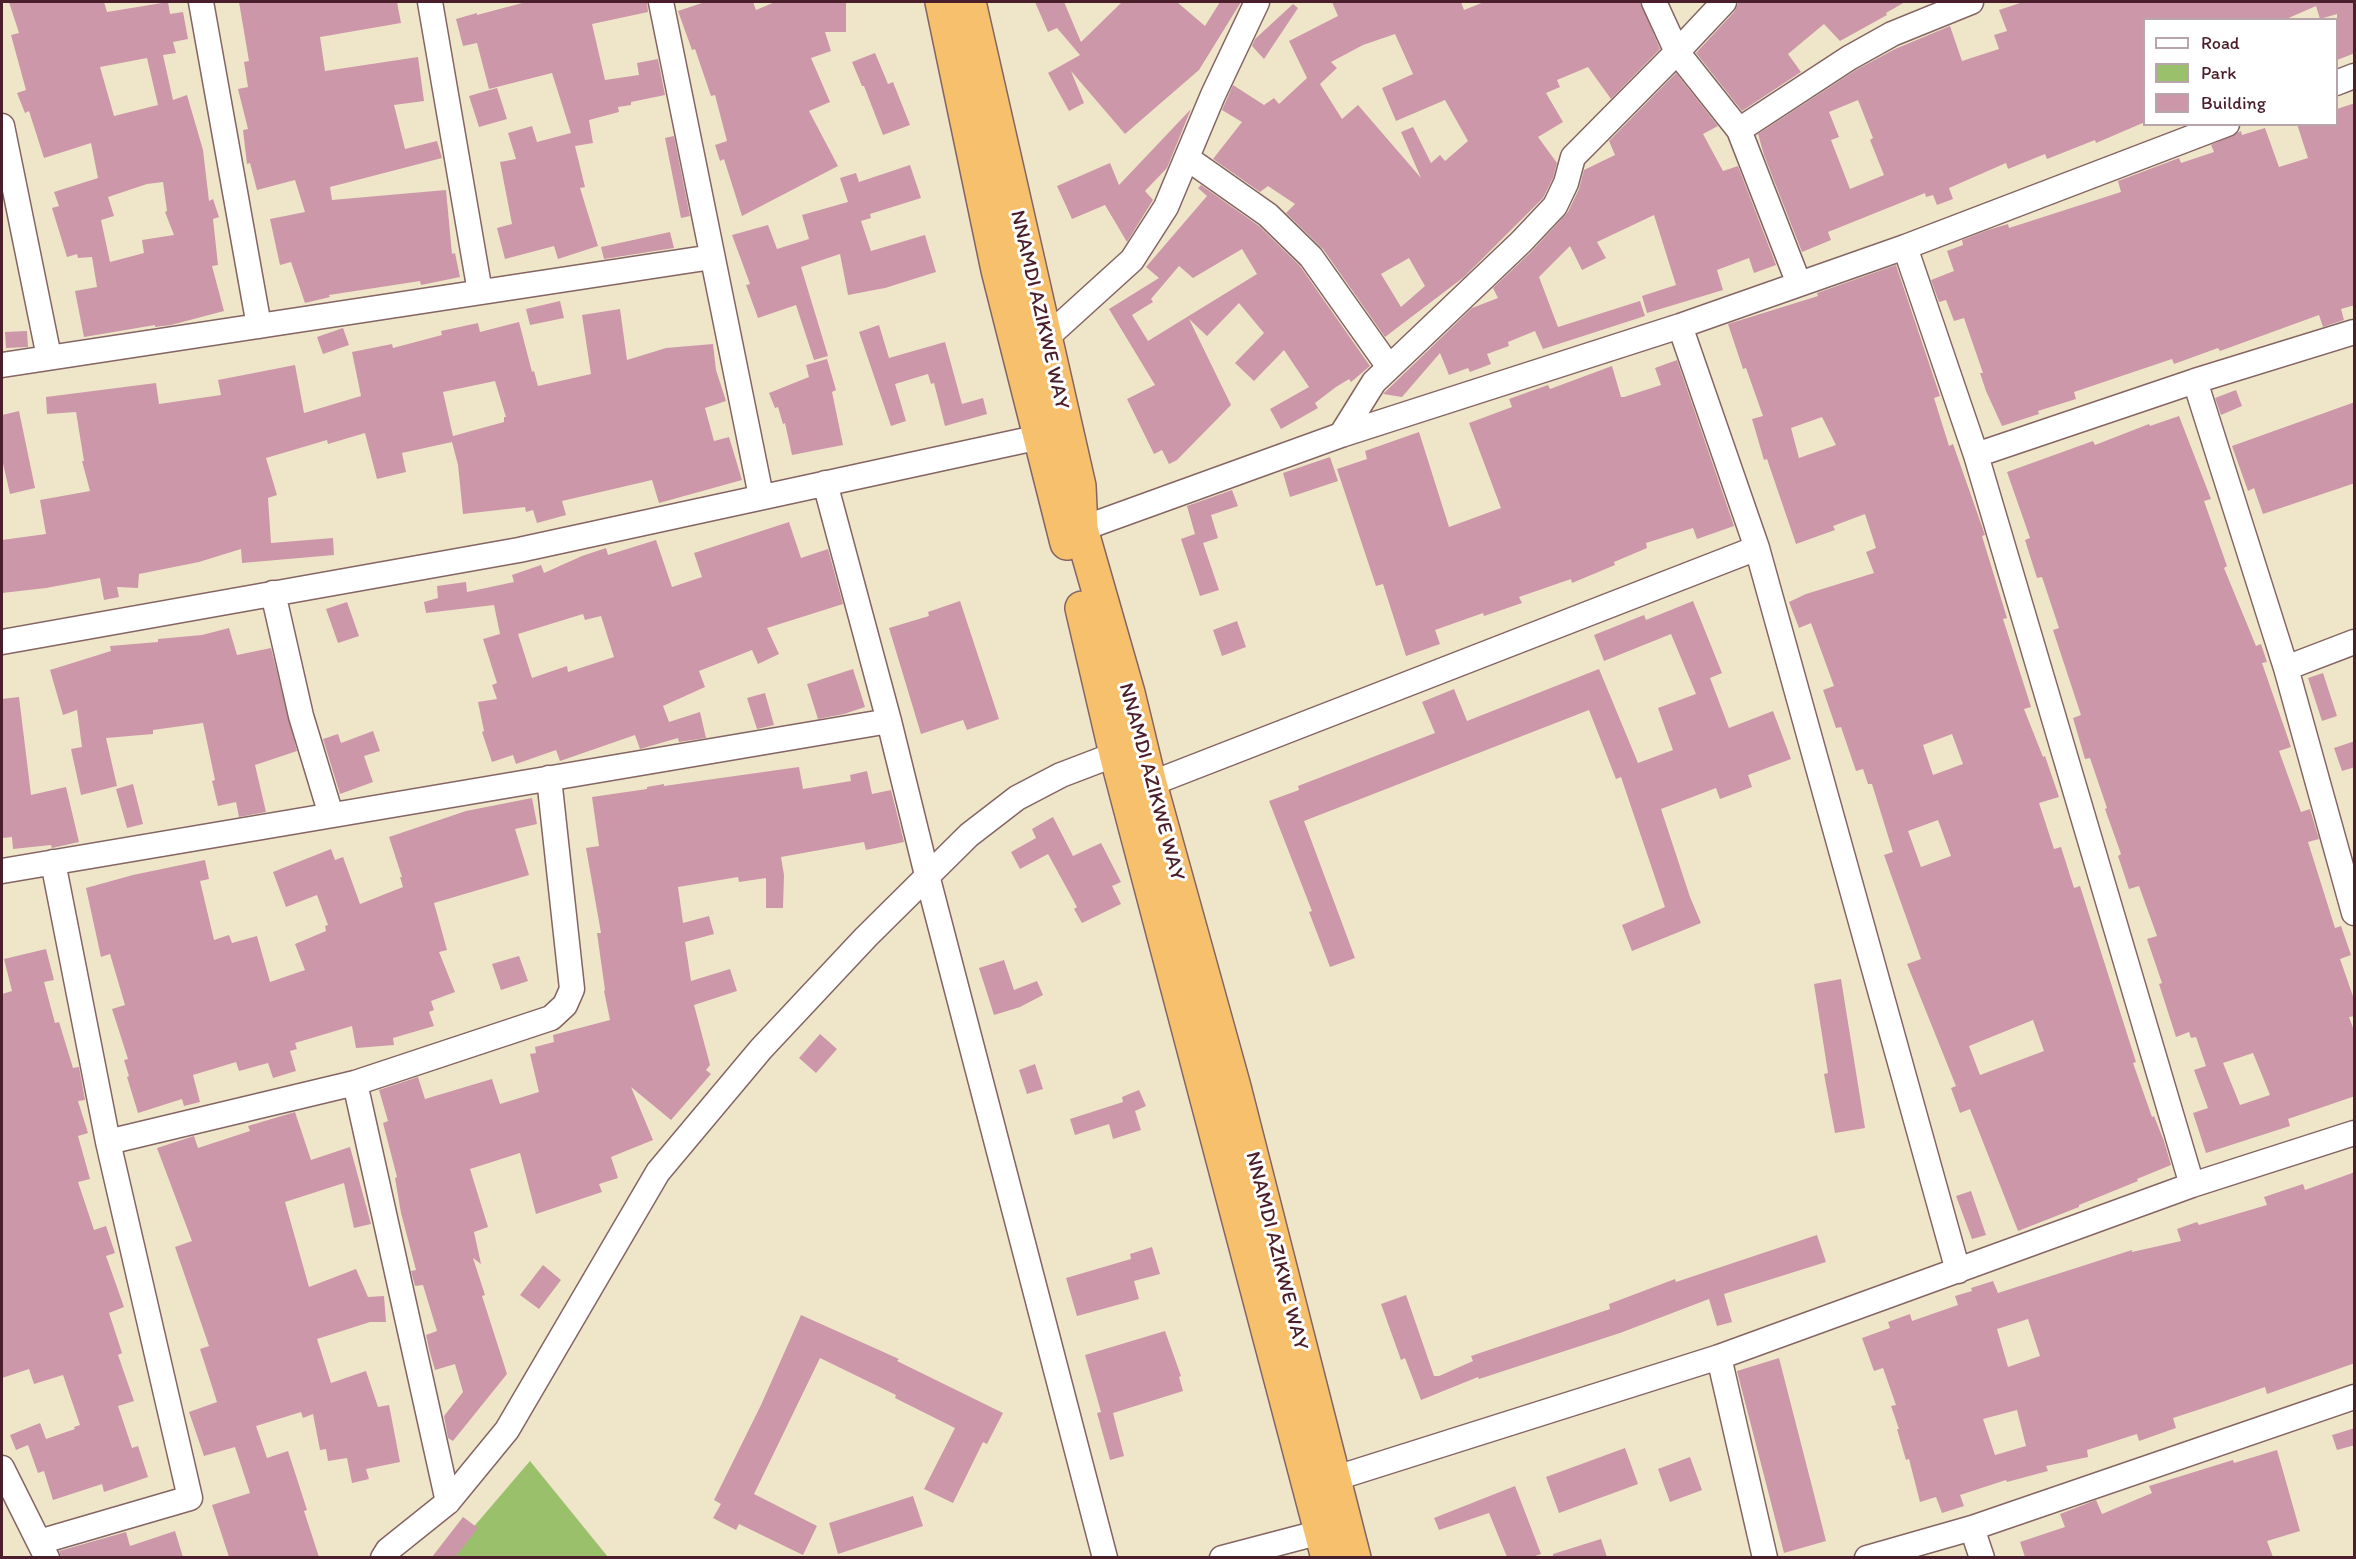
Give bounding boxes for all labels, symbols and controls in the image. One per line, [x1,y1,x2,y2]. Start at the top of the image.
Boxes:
legend [2143,18,2338,126]
text: Road [2201,32,2240,54]
text: Park [2201,62,2236,84]
text: Building [2201,92,2266,114]
street label: NNAMDI AZIKWE WAY [1004,208,1074,412]
street label: NNAMDI AZIKWE WAY [1112,680,1190,884]
street label: NNAMDI AZIKWE WAY [1239,1149,1313,1353]

